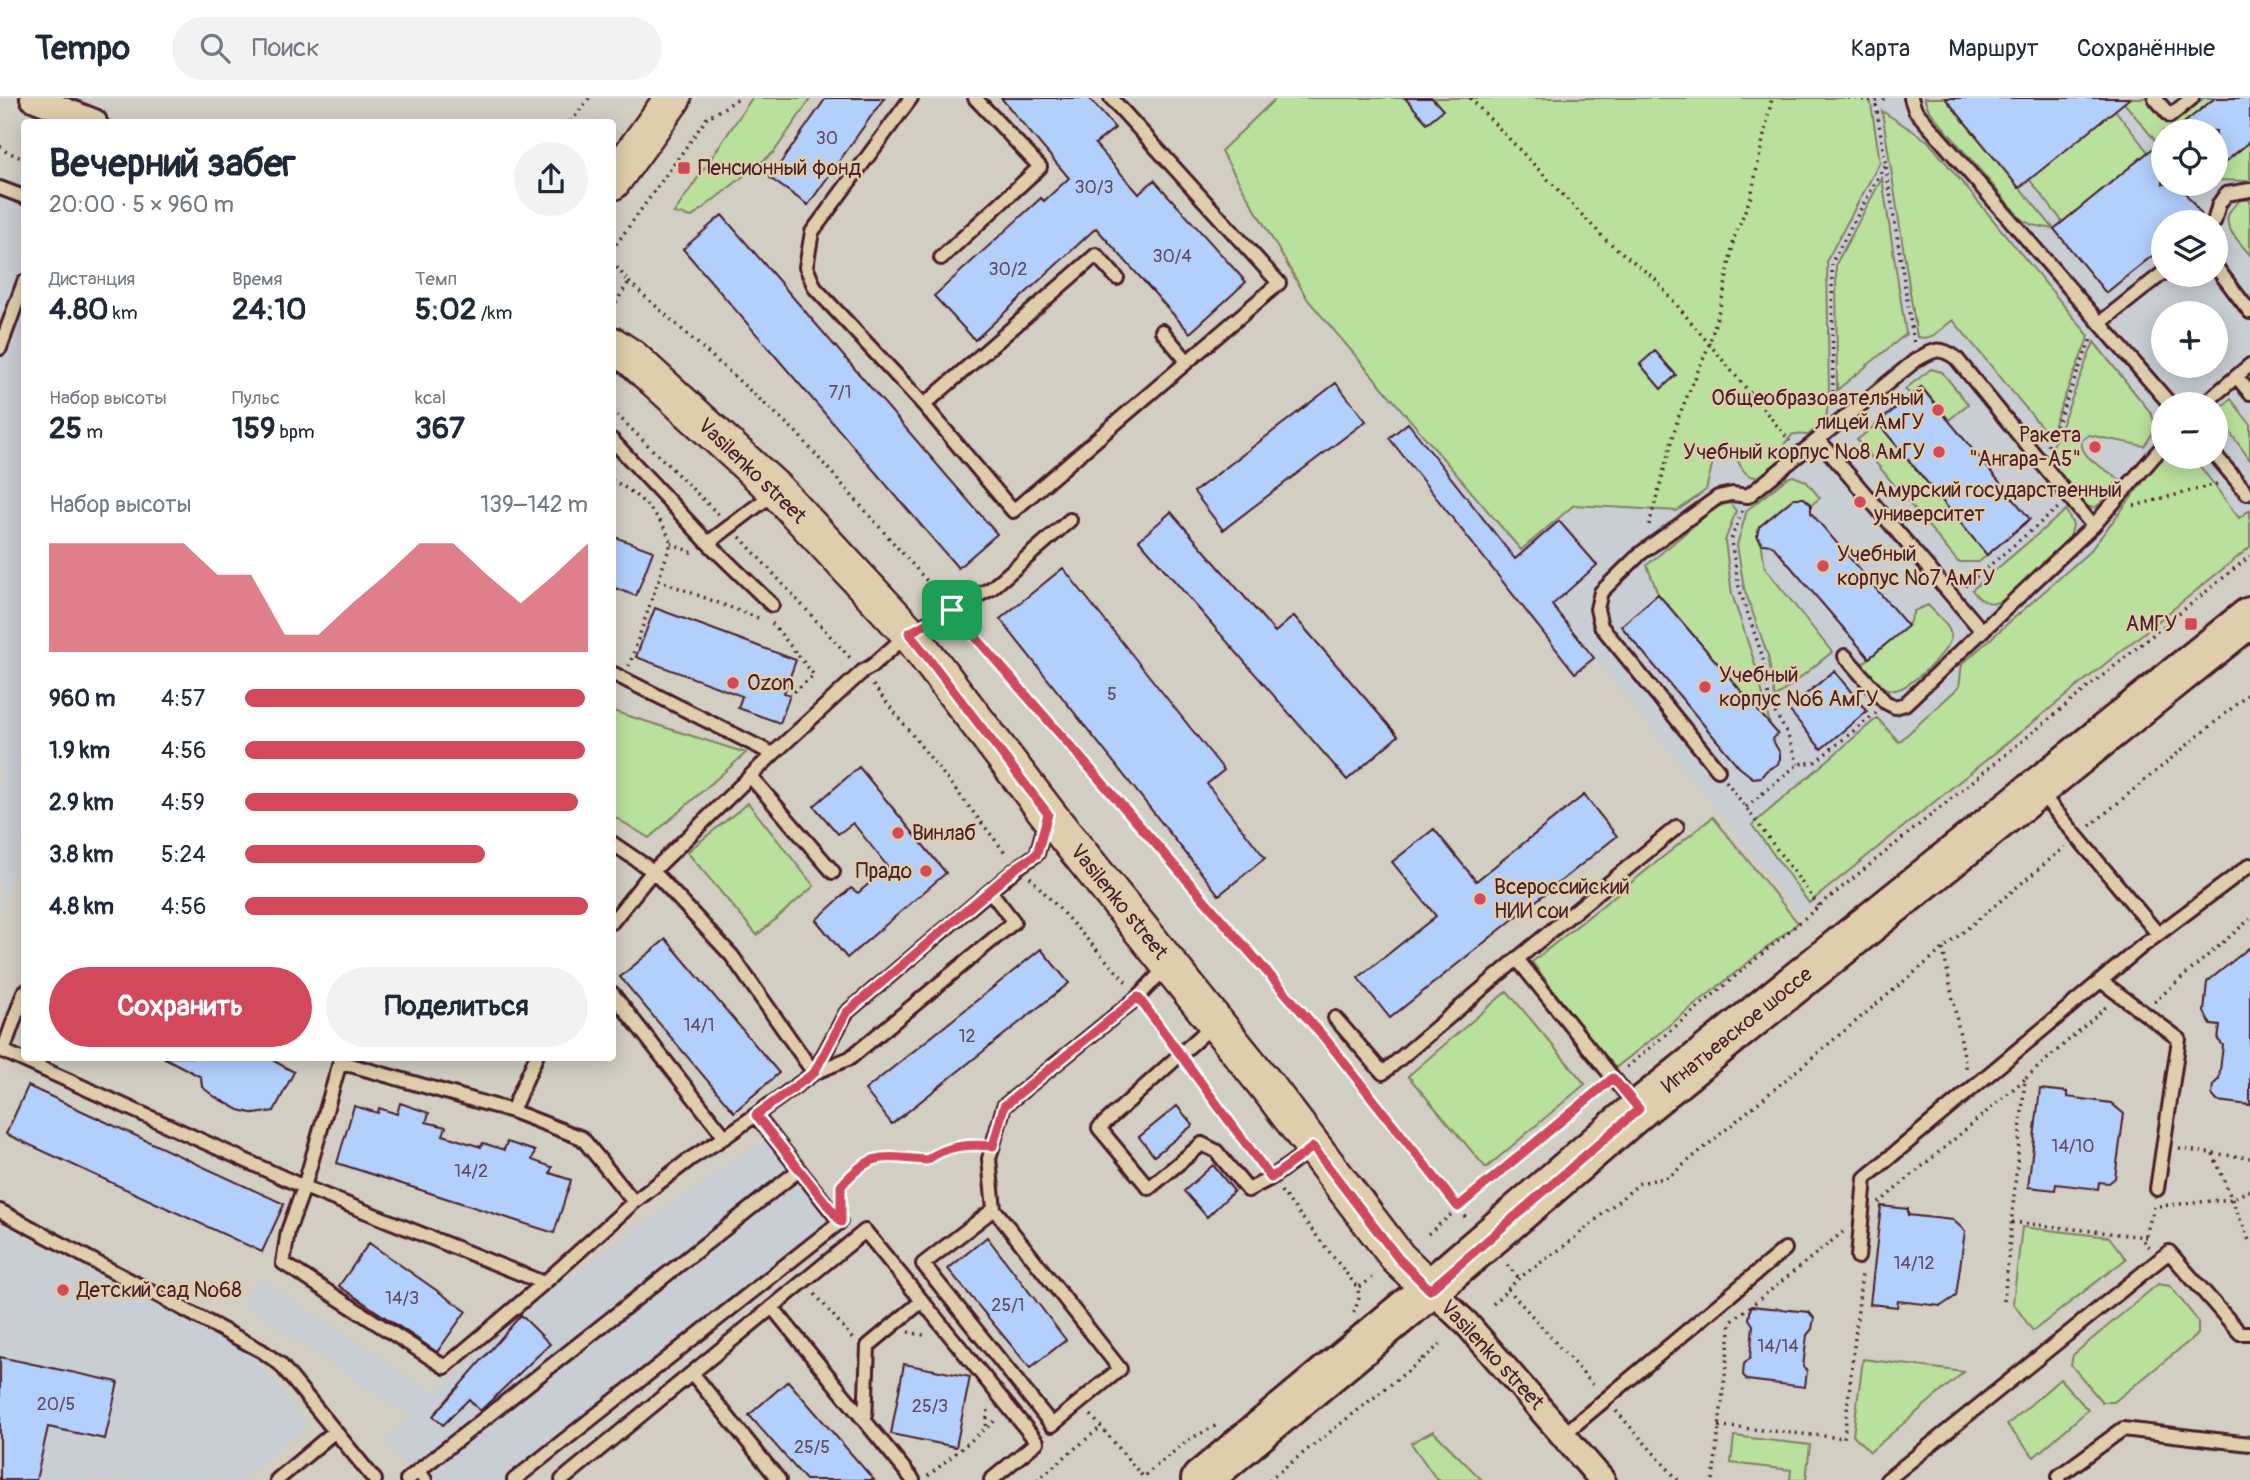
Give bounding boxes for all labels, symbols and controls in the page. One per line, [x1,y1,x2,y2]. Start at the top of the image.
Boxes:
search box [172,17,662,80]
text: Tempo [35,28,130,69]
icon: search [196,29,234,67]
text: Поиск [252,32,320,64]
text: Карта [1851,34,1910,63]
text: Маршрут [1948,34,2039,63]
text: Сохранённые [2077,34,2215,63]
map controls [2151,119,2228,469]
button: locate [2151,119,2228,196]
house number: 30 [816,127,838,150]
text: Вечерний забег [49,140,296,188]
button: share [514,142,588,216]
place label: Пенсионный фонд [698,155,861,182]
marker: Пенсионный фонд [676,160,692,176]
house number: 30/3 [1075,176,1113,199]
text: 20:00 · 5 × 960 m [49,190,234,219]
button: layers [2151,210,2228,287]
house number: 30/4 [1152,245,1192,268]
house number: 30/2 [989,258,1027,281]
text: Дистанция [49,267,135,291]
text: Время [232,267,283,291]
text: Темп [415,267,457,291]
text: 4.80 [49,291,109,328]
text: 24:10 [232,291,306,328]
text: 5:02 [415,291,477,328]
text: km [109,301,138,325]
text: /km [477,301,512,325]
button: + [2151,301,2228,378]
house number: 7/1 [828,381,852,404]
place label: Общеобразовательный лицей АмГУ [1711,385,1924,436]
text: Набор высоты [49,386,167,410]
text: Пульс [232,386,280,410]
text: kcal [415,386,446,410]
button: − [2151,392,2228,469]
marker: Общеобразовательный лицей АмГУ [1930,402,1946,418]
text: 25 [49,410,82,447]
text: 159 [232,410,275,447]
text: 367 [415,410,465,447]
street label: Vasilenko street [692,412,812,530]
text: m [82,420,103,444]
text: bpm [275,420,315,444]
place label: Ракета "Ангара-А5" [1969,422,2081,473]
place label: Учебный корпус №8 АмГУ [1683,439,1925,466]
marker: Ракета "Ангара-А5" [2087,439,2103,455]
marker: Учебный корпус №8 АмГУ [1931,444,1947,460]
place label: Амурский государственный университет [1873,477,2122,528]
text: Набор высоты [49,490,191,519]
text: 139–142 m [480,490,588,519]
marker: Амурский государственный университет [1852,494,1868,510]
place label: Учебный корпус №7 АмГУ [1837,541,1996,592]
marker: Учебный корпус №7 АмГУ [1815,558,1831,574]
pin [922,580,982,640]
icon: arrive [933,591,971,629]
place label: АМГУ [2126,611,2177,638]
marker: АМГУ [2183,616,2199,632]
place label: Учебный корпус №6 АмГУ [1719,662,1879,713]
place label: Ozon [747,670,794,697]
marker: Ozon [725,675,741,691]
marker: Учебный корпус №6 АмГУ [1697,679,1713,695]
house number: 5 [1107,683,1117,706]
text: 960 m [49,684,115,713]
text: 4:57 [161,684,205,713]
text: 1.9 km [49,736,110,765]
text: 4:56 [161,736,206,765]
text: 2.9 km [49,788,114,817]
text: 4:59 [161,788,205,817]
place label: Винлаб [912,820,976,847]
marker: Винлаб [890,825,906,841]
street label: Vasilenko street [1064,839,1174,966]
text: 3.8 km [49,840,113,869]
text: 5:24 [161,840,206,869]
place label: Прадо [856,858,912,885]
marker: Прадо [918,863,934,879]
place label: Всероссийский НИИ сои [1494,874,1630,925]
marker: Всероссийский НИИ сои [1472,891,1488,907]
text: 4.8 km [49,892,114,921]
text: 4:56 [161,892,206,921]
street label: Игнатьевское шоссе [1656,960,1818,1099]
button: Сохранить [49,967,312,1047]
button: Поделиться [326,967,588,1047]
house number: 14/1 [684,1014,714,1037]
house number: 12 [958,1025,976,1048]
house number: 14/10 [2051,1135,2095,1158]
house number: 14/2 [454,1160,488,1183]
house number: 14/12 [1893,1252,1935,1275]
place label: Детский сад №68 [76,1277,242,1304]
marker: Детский сад №68 [55,1282,71,1298]
house number: 14/3 [385,1287,419,1310]
house number: 25/1 [991,1294,1025,1317]
street label: Vasilenko street [1434,1294,1550,1416]
house number: 14/14 [1757,1335,1799,1358]
house number: 20/5 [37,1393,75,1416]
house number: 25/3 [912,1395,948,1418]
house number: 25/5 [794,1436,830,1459]

